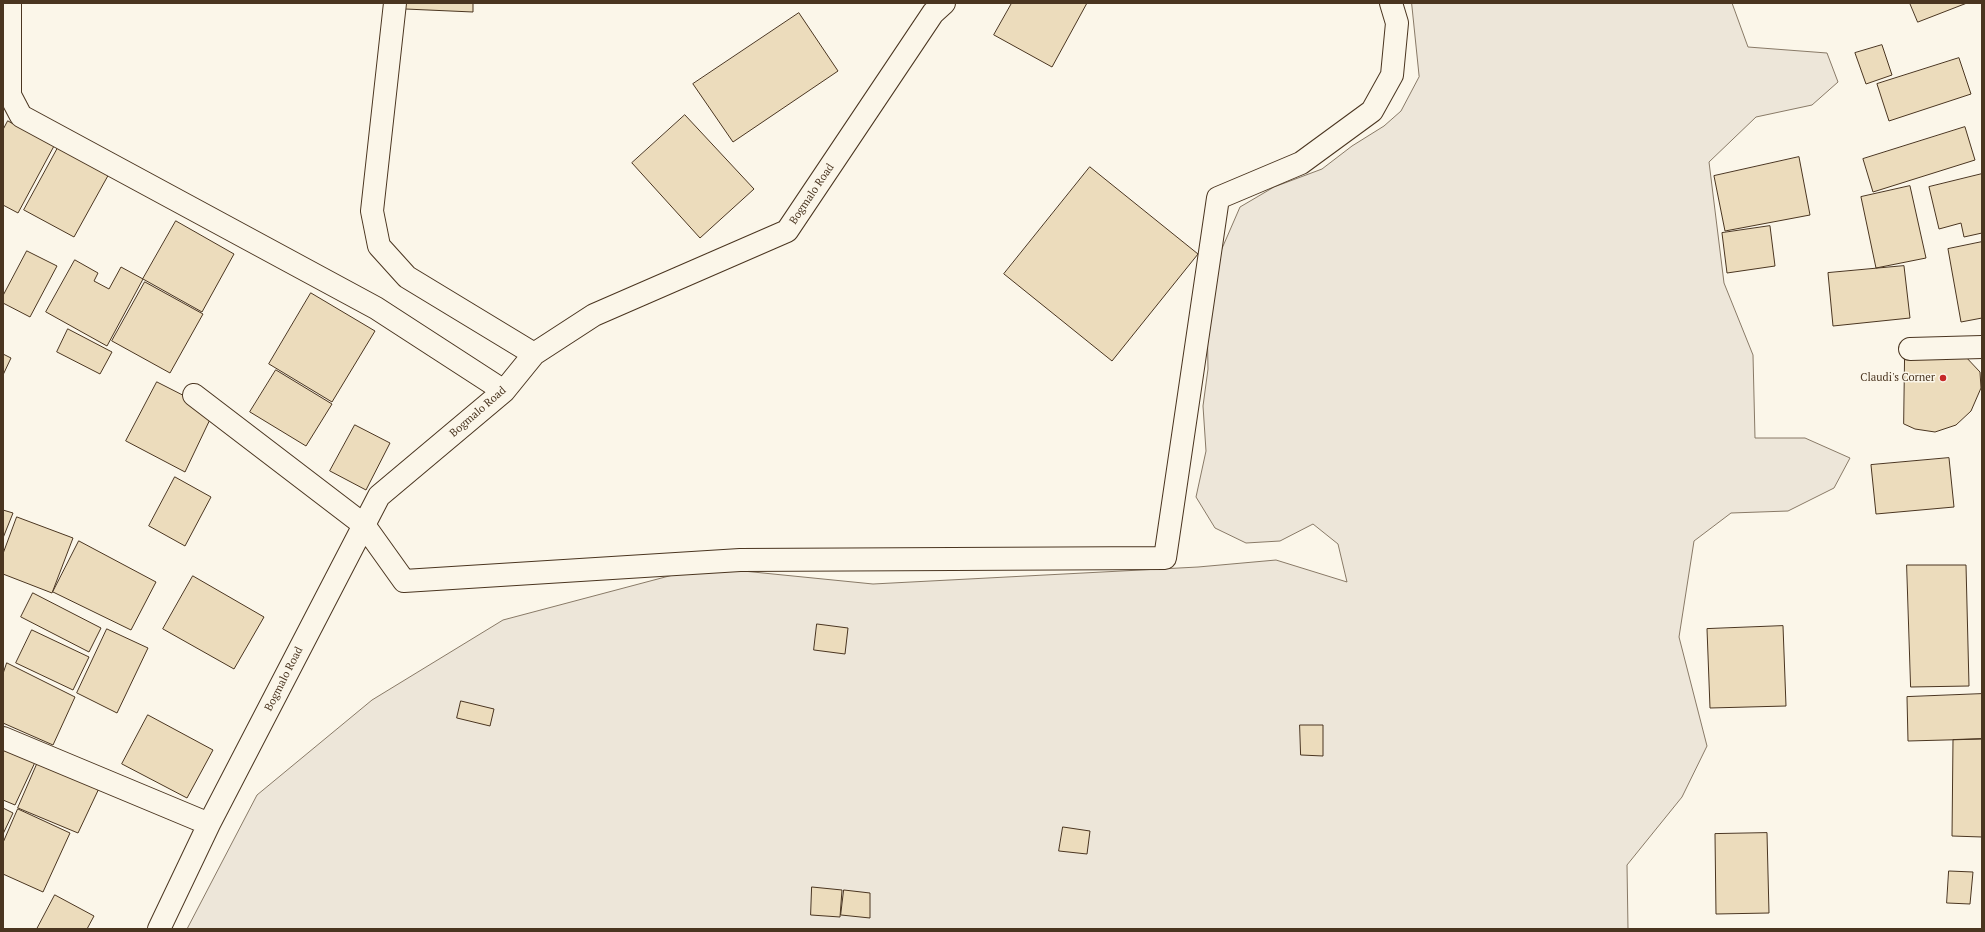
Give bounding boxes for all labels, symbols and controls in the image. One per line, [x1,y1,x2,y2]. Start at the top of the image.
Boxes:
street label: Bogmalo Road [787,161,837,227]
place label: Claudi's Corner [1860,371,1935,385]
marker: Claudi's Corner [1938,373,1948,383]
street label: Bogmalo Road [447,384,509,440]
street label: Bogmalo Road [262,645,306,713]

